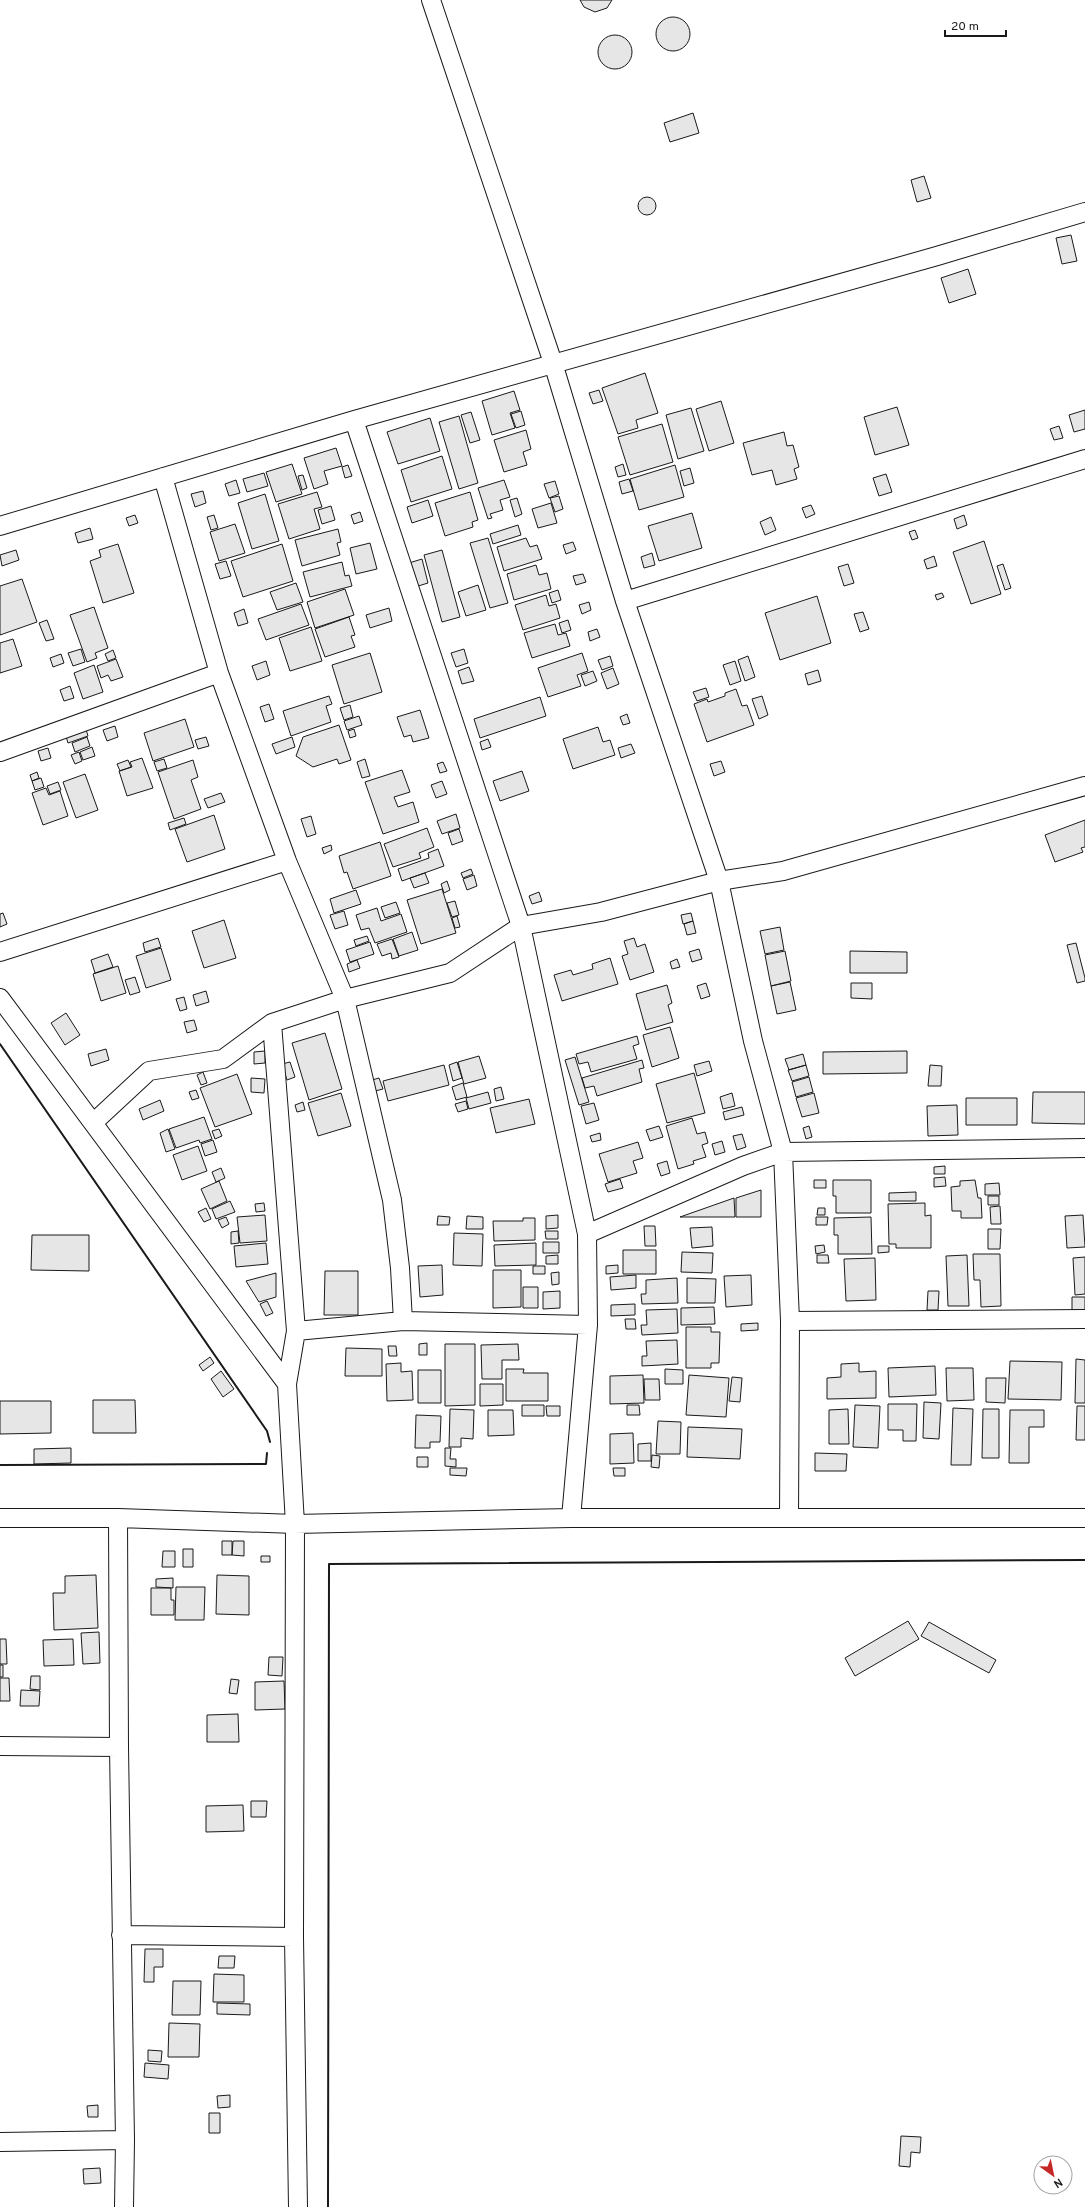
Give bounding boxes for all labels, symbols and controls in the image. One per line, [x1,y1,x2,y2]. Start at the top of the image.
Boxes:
scale bar [945,12,1006,38]
text: 20 m [951,19,979,35]
north arrow [1033,2155,1073,2195]
text: N [1051,2175,1065,2191]

